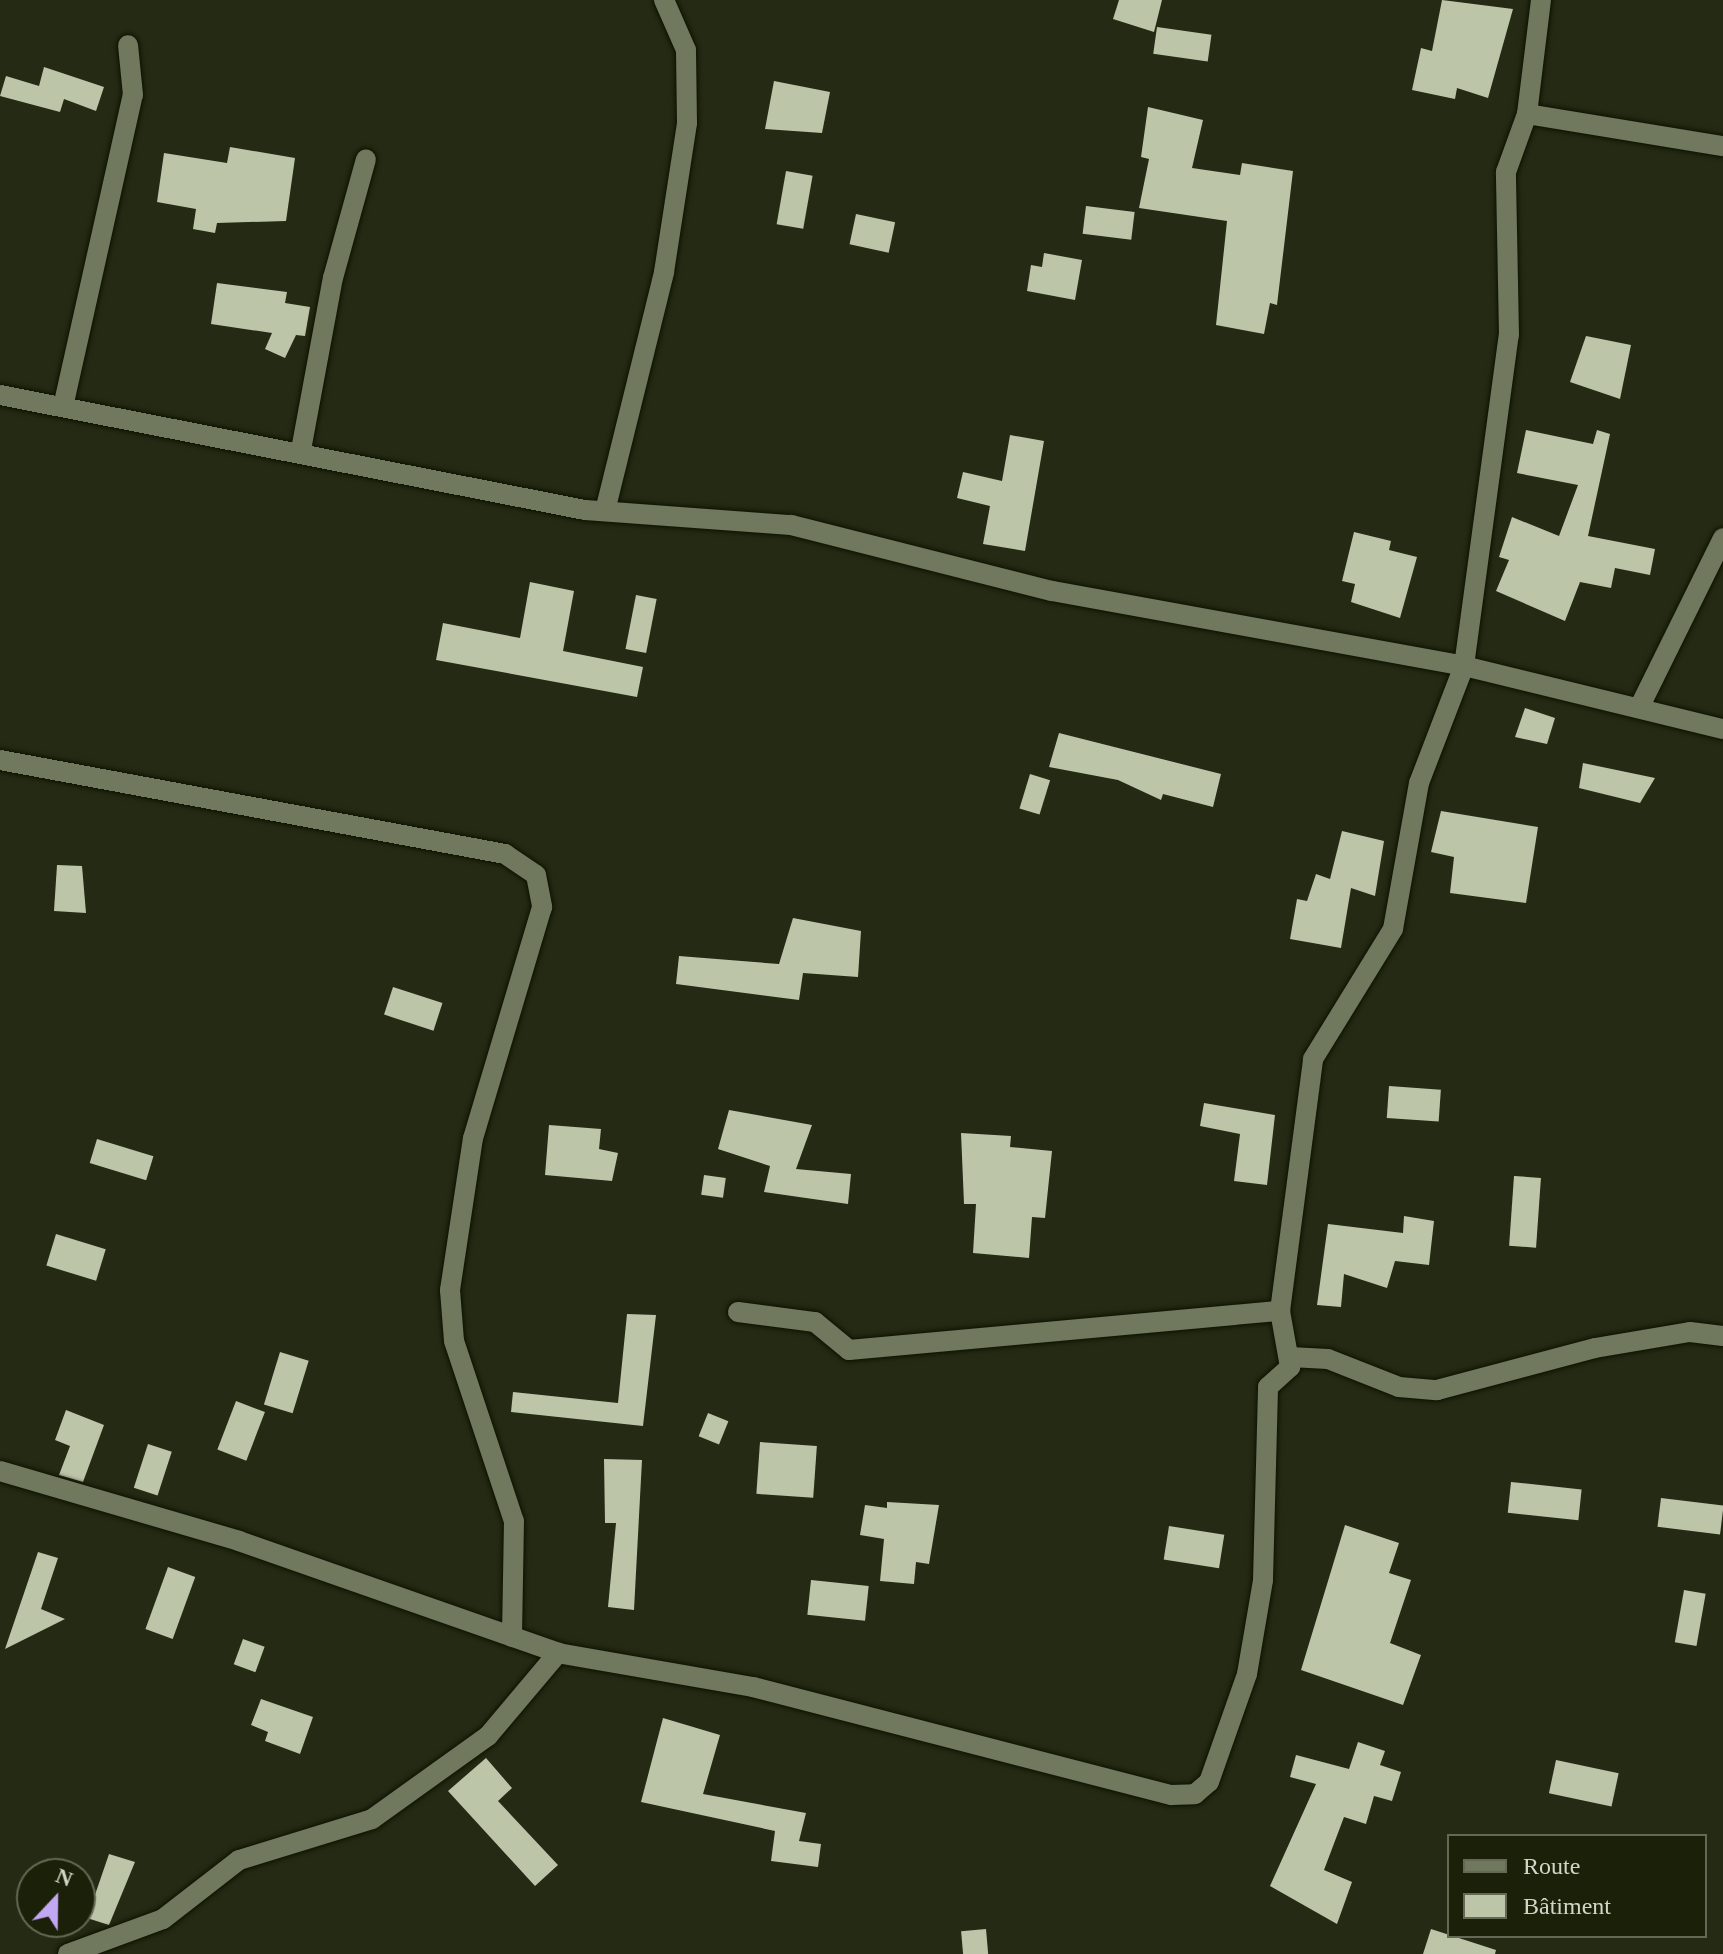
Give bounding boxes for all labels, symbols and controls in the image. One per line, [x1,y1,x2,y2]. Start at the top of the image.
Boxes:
legend [1447,1834,1707,1938]
text: Route [1523,1853,1580,1879]
north arrow [16,1858,96,1938]
text: N [52,1863,76,1892]
text: Bâtiment [1523,1893,1611,1919]

